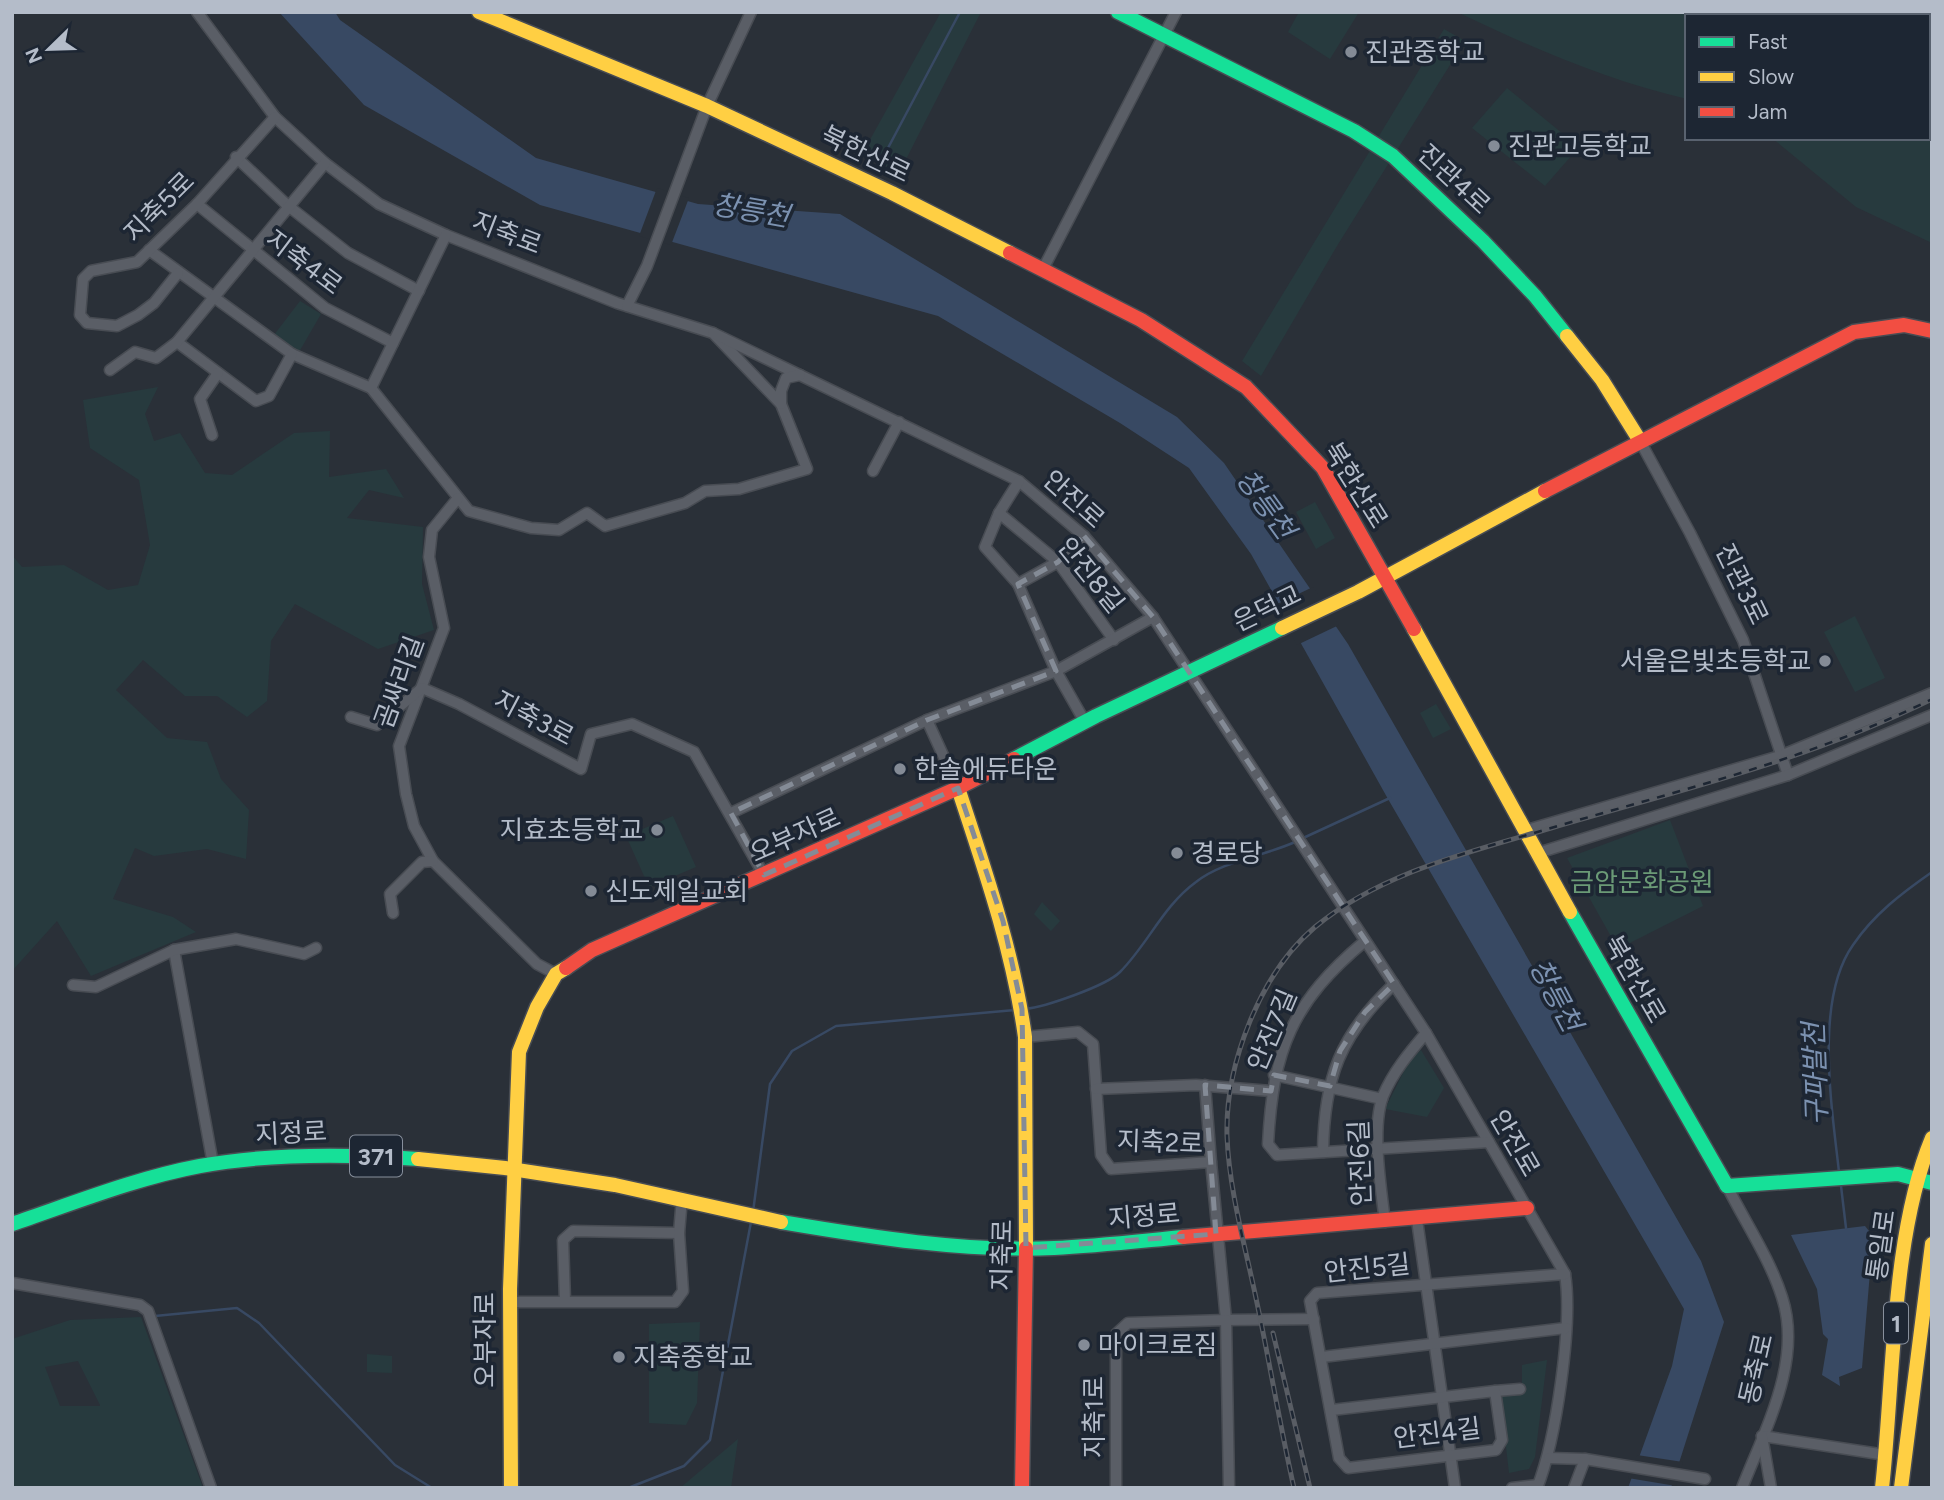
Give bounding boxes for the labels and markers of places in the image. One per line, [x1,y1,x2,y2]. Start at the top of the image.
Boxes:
place label: 진관중학교 [1365,36,1485,68]
marker: 진관중학교 [1343,44,1359,60]
place label: 진관고등학교 [1508,130,1652,162]
marker: 진관고등학교 [1486,138,1502,154]
place label: 서울은빛초등학교 [1620,645,1811,677]
marker: 서울은빛초등학교 [1817,653,1833,669]
place label: 한솔에듀타운 [914,753,1058,785]
marker: 한솔에듀타운 [892,761,908,777]
place label: 지효초등학교 [499,814,643,846]
marker: 지효초등학교 [649,822,665,838]
place label: 경로당 [1191,837,1263,869]
marker: 경로당 [1169,845,1185,861]
place label: 신도제일교회 [605,875,749,907]
marker: 신도제일교회 [583,883,599,899]
place label: 마이크로짐 [1098,1329,1218,1361]
marker: 마이크로짐 [1076,1337,1092,1353]
place label: 지축중학교 [633,1341,753,1373]
marker: 지축중학교 [611,1349,627,1365]

